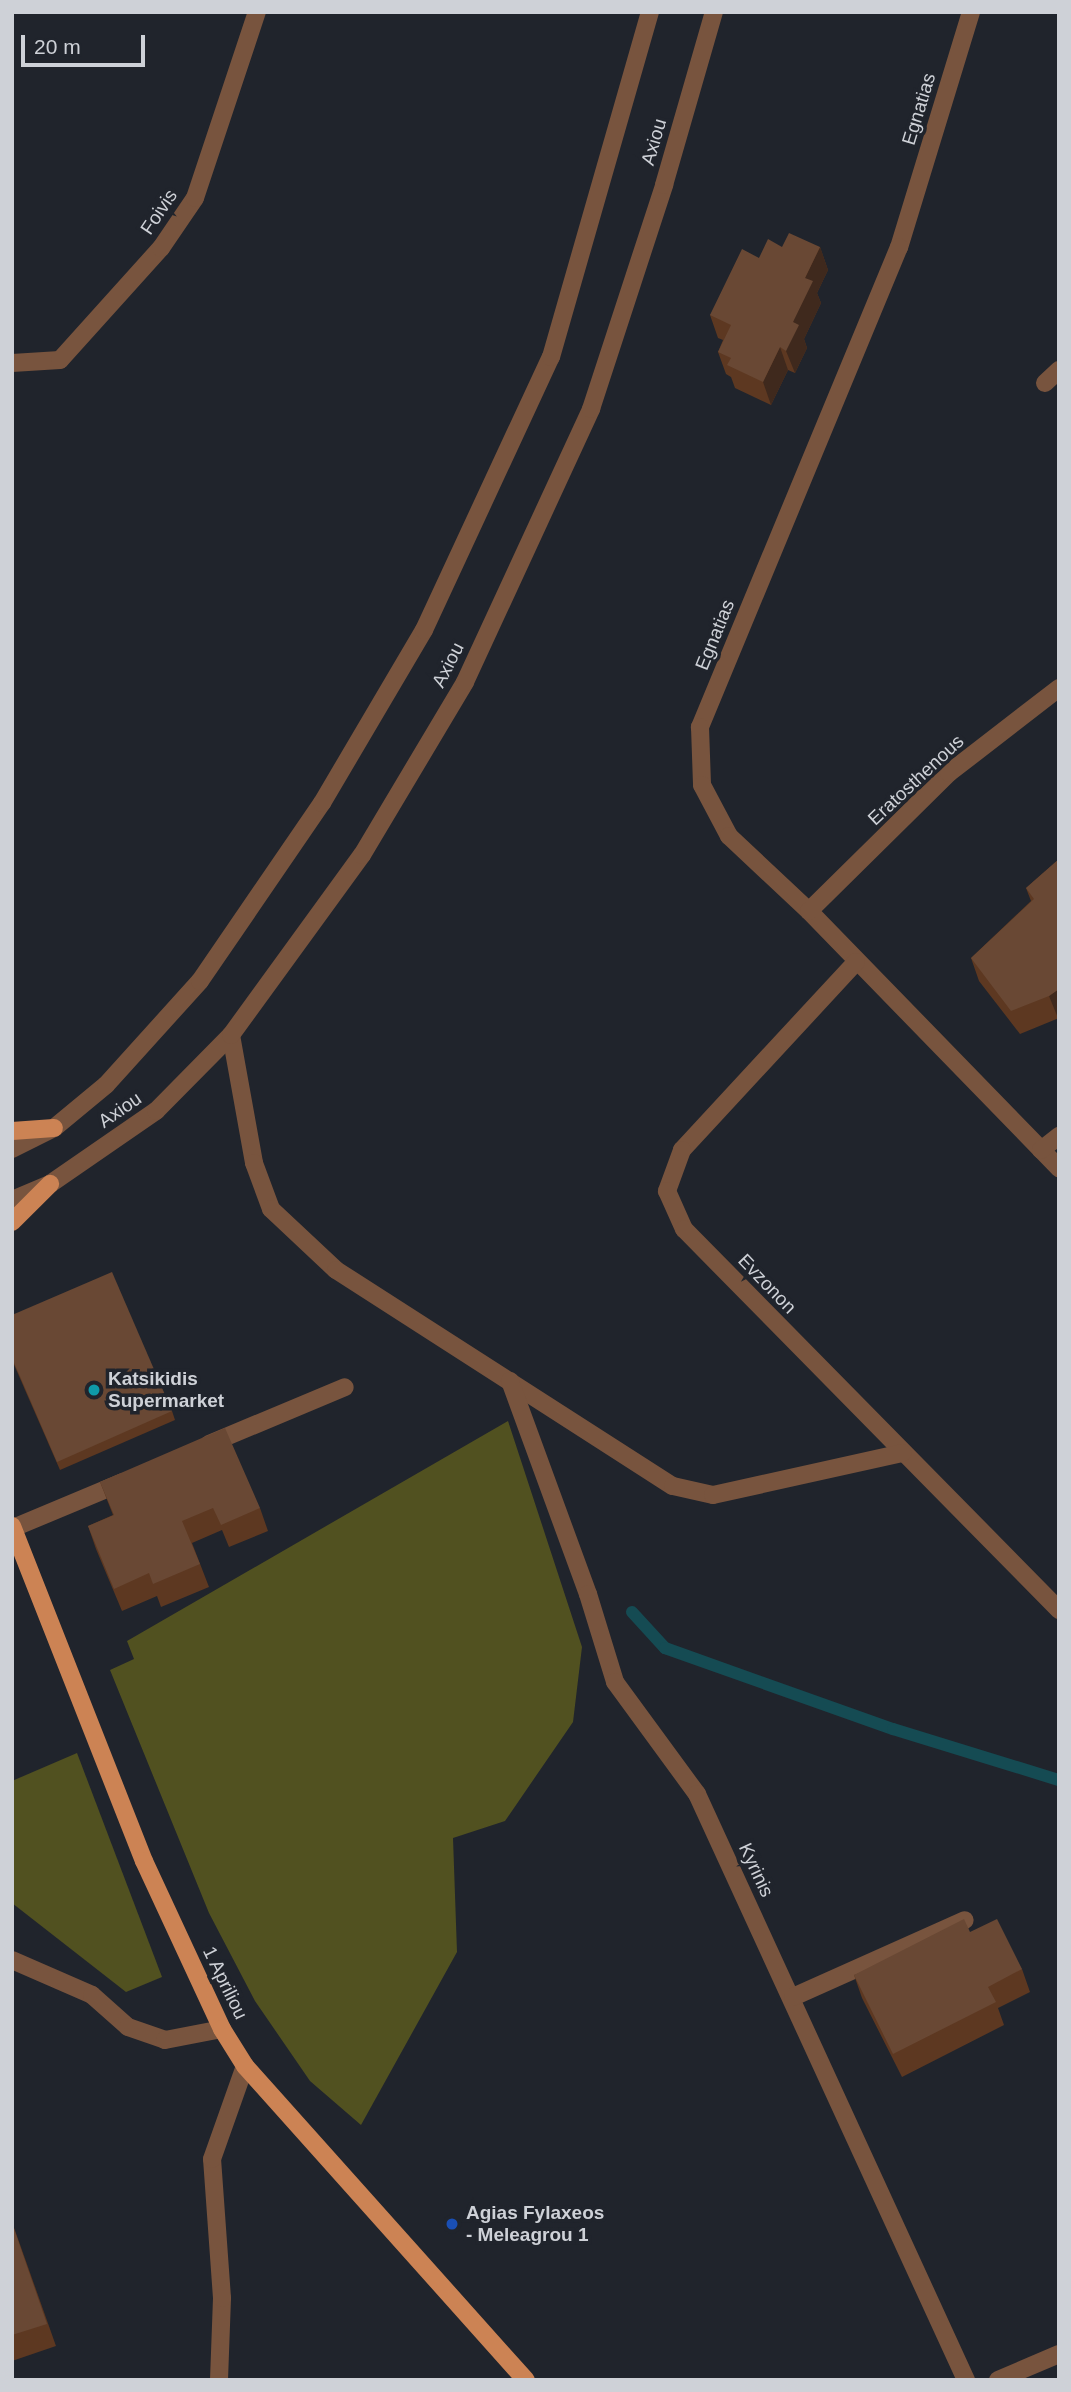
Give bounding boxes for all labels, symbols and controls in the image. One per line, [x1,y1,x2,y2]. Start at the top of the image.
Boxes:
scale bar [24,21,149,65]
text: 20 m [34,35,81,58]
street label: Egnatias [897,70,941,148]
street label: Axiou [636,116,672,168]
street label: Foivis [136,185,182,239]
street label: Egnatias [691,596,739,674]
street label: Axiou [427,639,469,691]
street label: Eratosthenous [863,730,969,830]
street label: Axiou [94,1087,146,1133]
street label: Evzonon [733,1249,801,1319]
place label: Katsikidis Supermarket [108,1368,224,1412]
marker: Katsikidis Supermarket [86,1382,102,1398]
street label: Kyrinis [734,1839,778,1901]
street label: 1 Apriliou [197,1942,253,2024]
place label: Agias Fylaxeos - Meleagrou 1 [466,2202,604,2246]
marker: Agias Fylaxeos - Meleagrou 1 [444,2216,460,2232]

